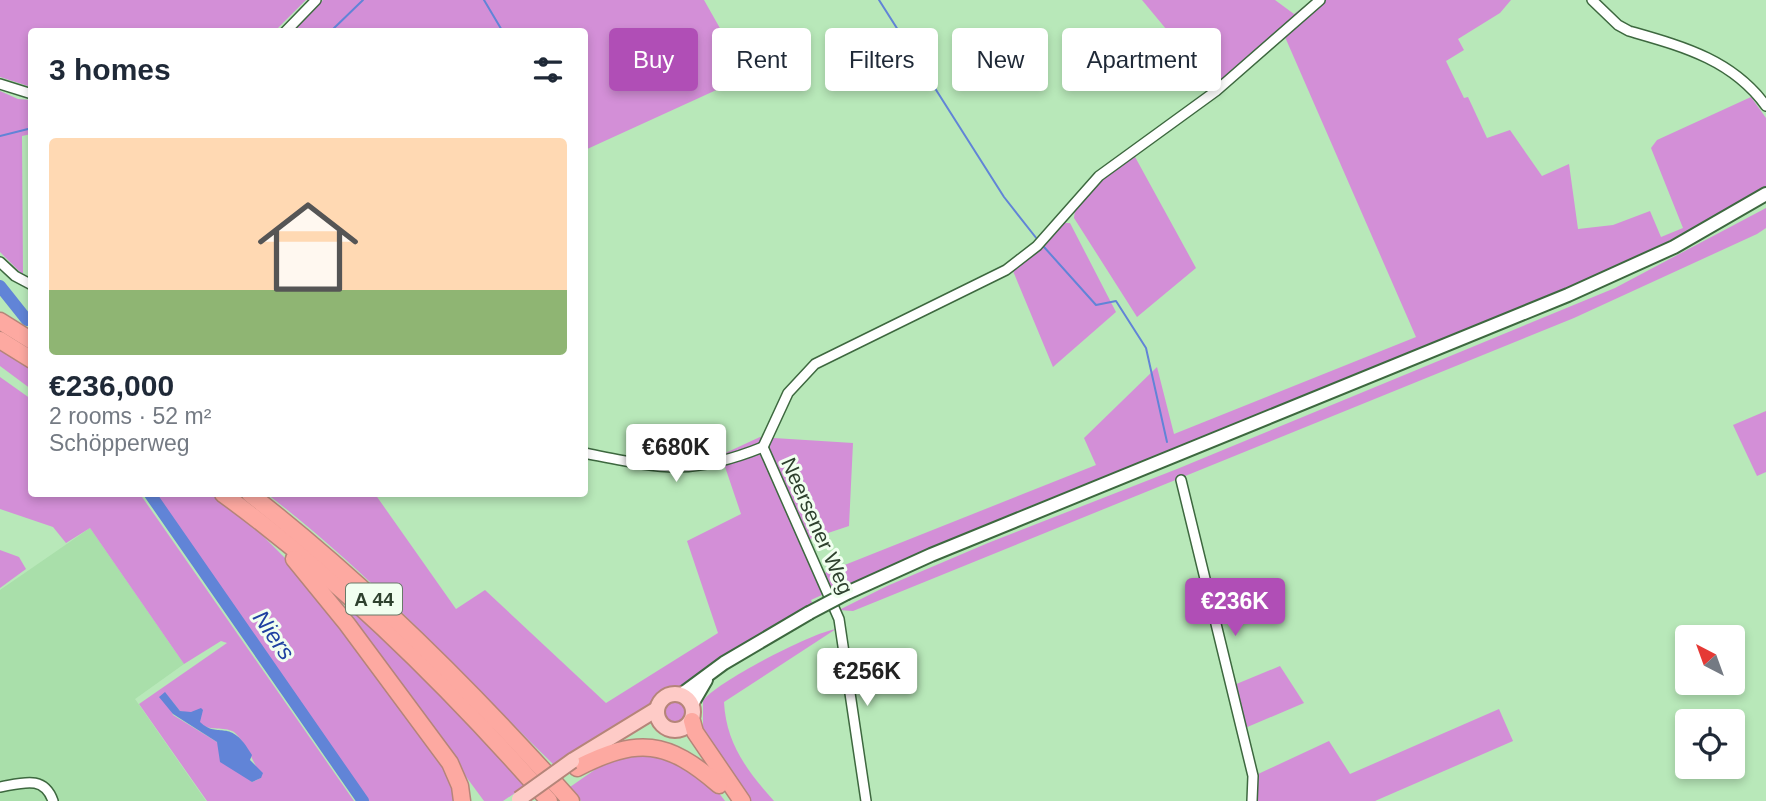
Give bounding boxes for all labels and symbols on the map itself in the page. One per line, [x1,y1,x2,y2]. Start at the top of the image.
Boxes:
pin: €680K [627,424,725,484]
street label: Neersener Weg [777,454,858,597]
pin: €236K [1186,578,1284,638]
road number: A 44 [346,584,402,614]
water label: Niers [248,606,300,665]
north arrow [1675,625,1745,695]
pin: €256K [818,648,916,708]

